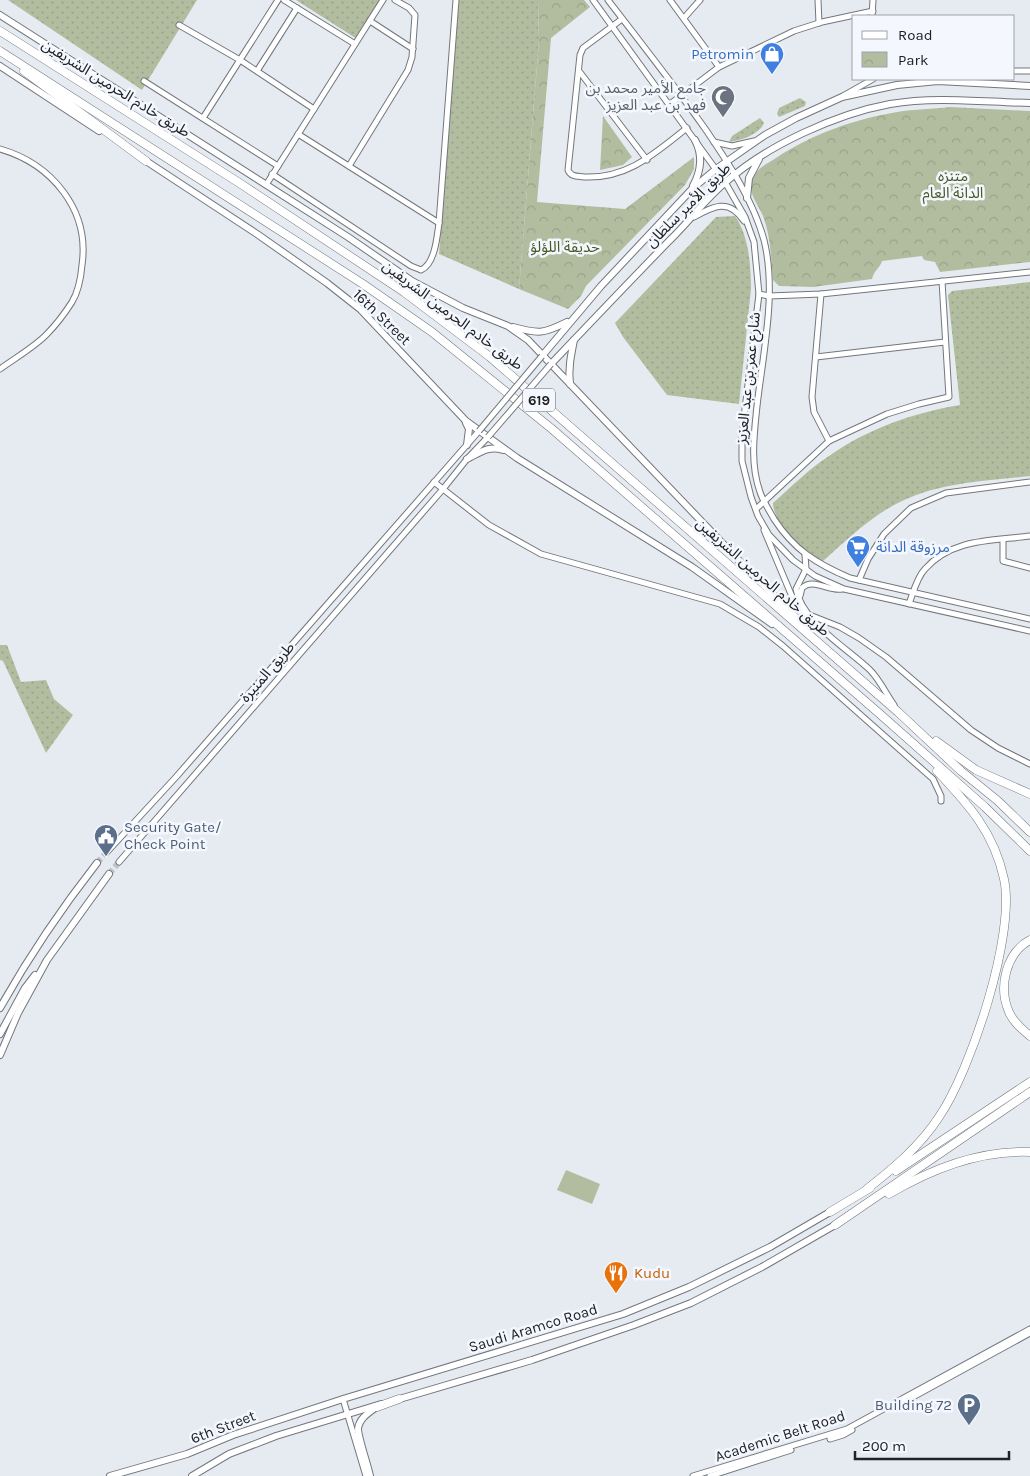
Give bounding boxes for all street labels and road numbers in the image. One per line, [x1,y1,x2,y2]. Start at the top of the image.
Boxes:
street label: طريق خادم الحرمين الشريفين [37,35,193,143]
street label: طريق الأمير سلطان [642,159,735,252]
street label: طريق خادم الحرمين الشريفين [378,256,527,375]
street label: 16th Street [349,285,415,349]
street label: شارع عمر بن عبد العزيز [732,311,767,446]
road number: 619 [523,388,555,412]
street label: طريق خادم الحرمين الشريفين [691,514,834,642]
street label: طريق المنيرة [236,638,299,707]
street label: Saudi Aramco Road [466,1300,600,1356]
street label: 6th Street [188,1406,258,1448]
street label: Academic Belt Road [713,1406,847,1466]

